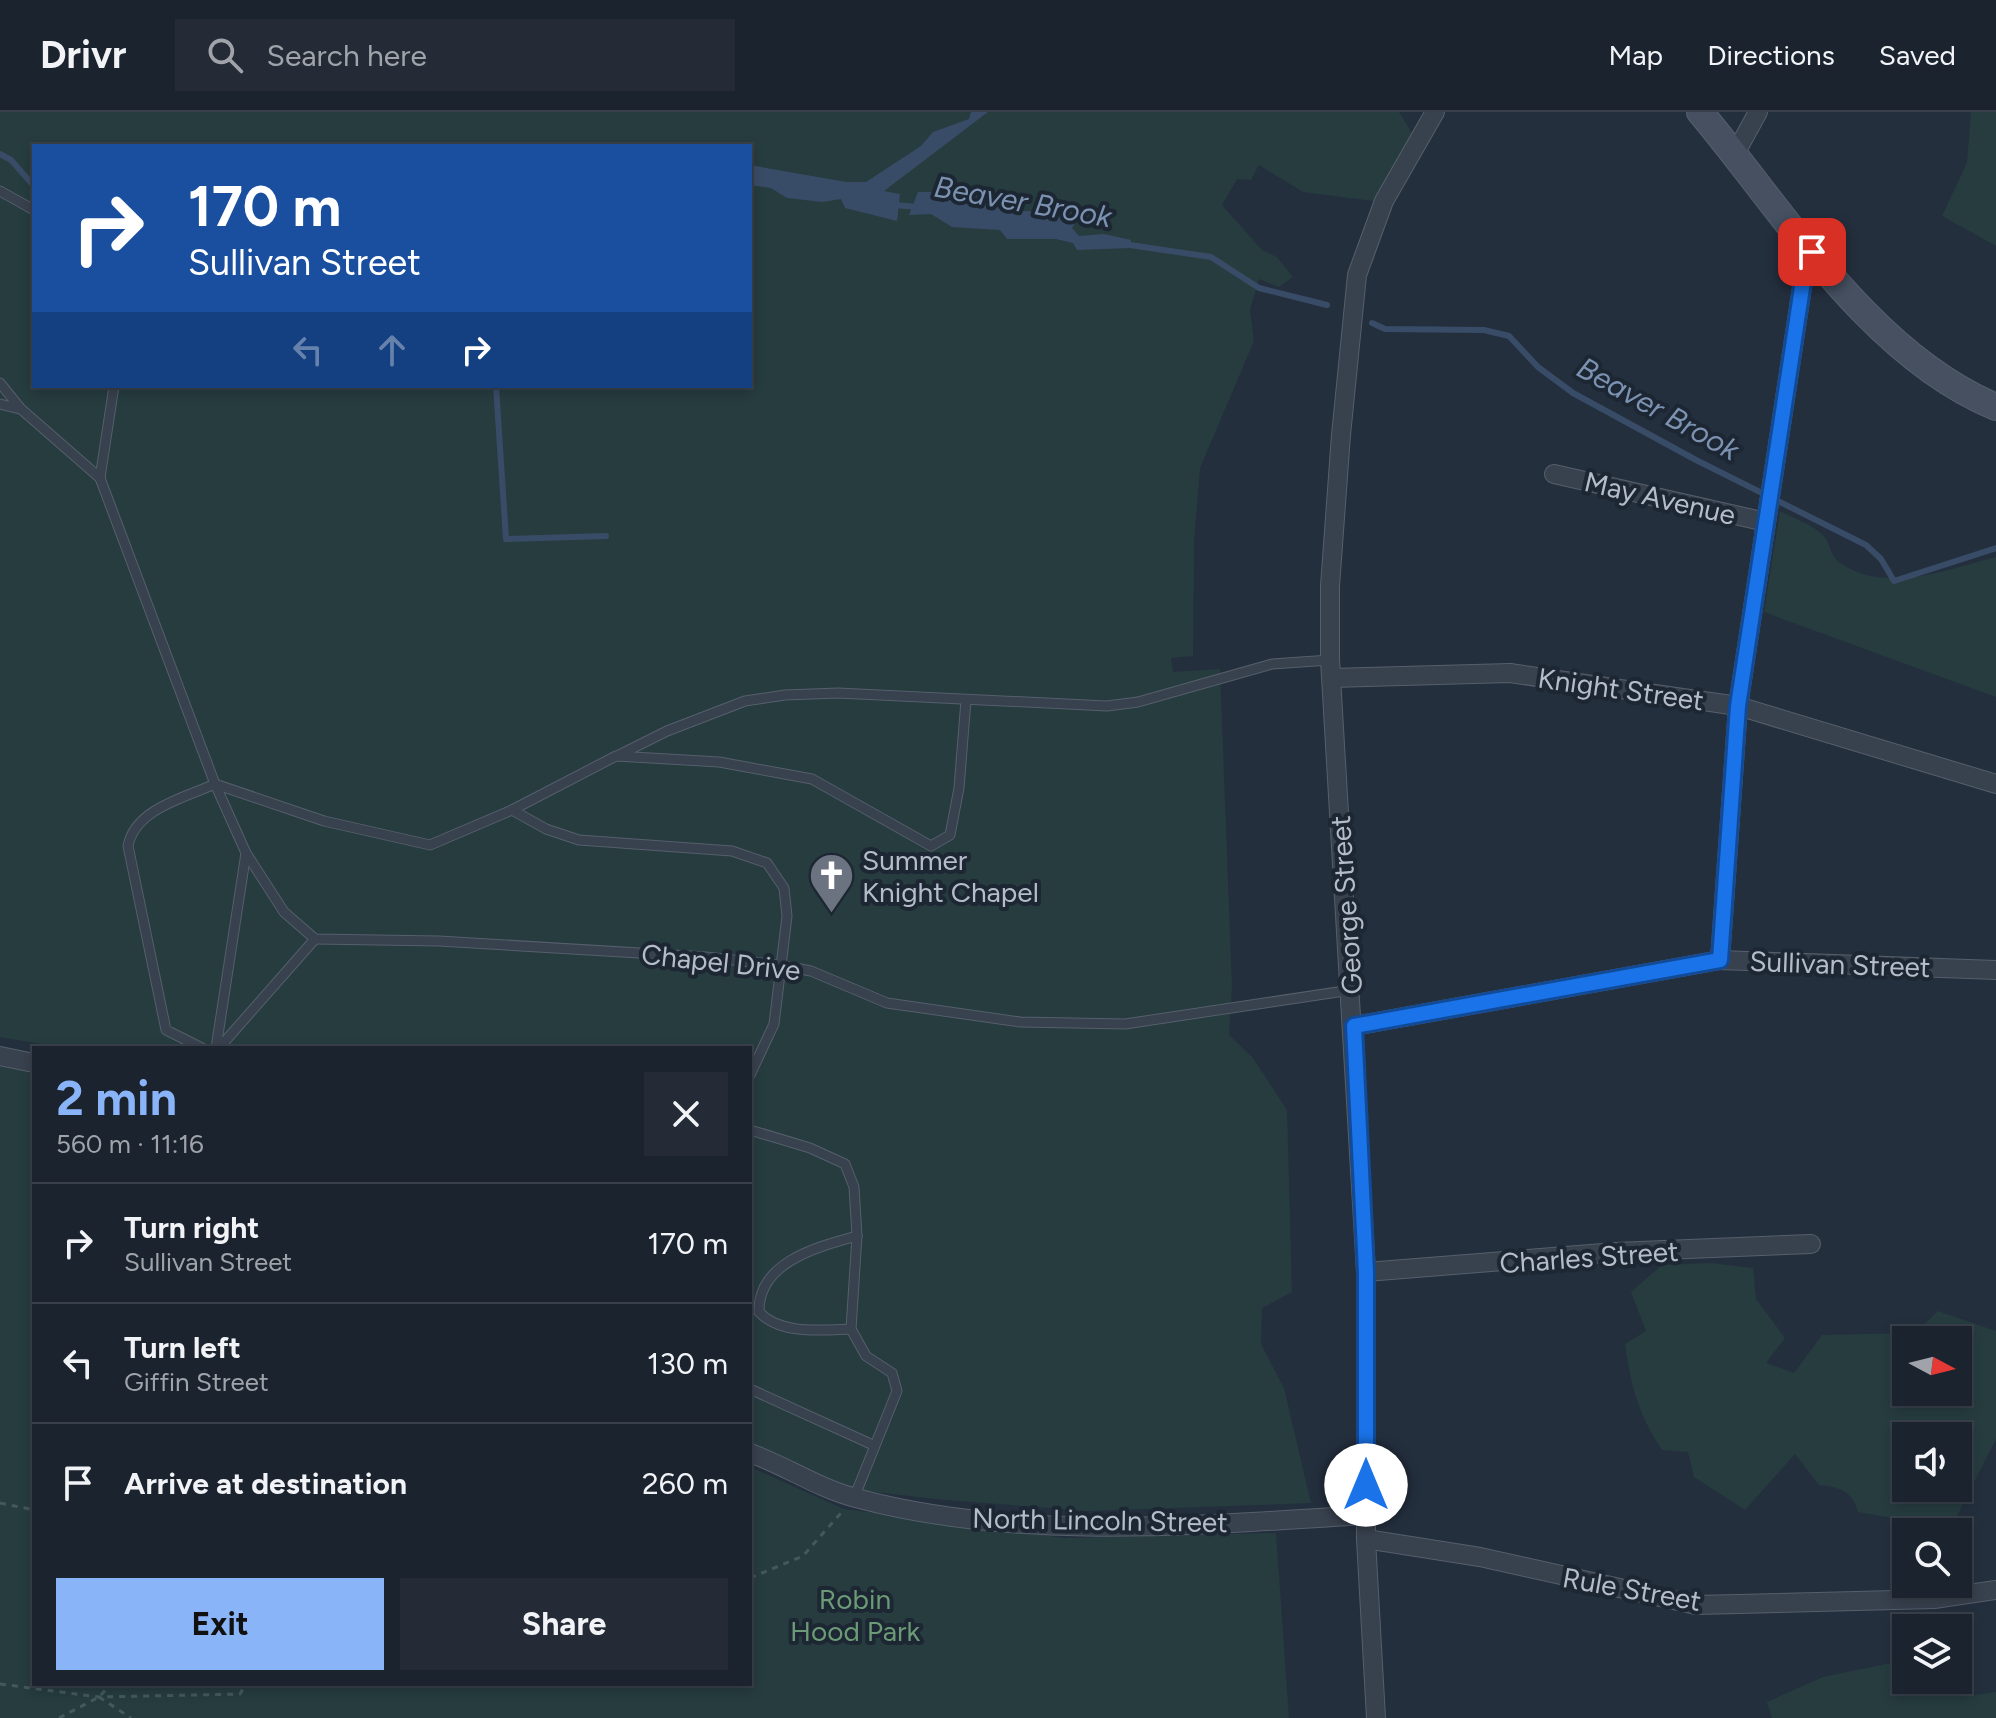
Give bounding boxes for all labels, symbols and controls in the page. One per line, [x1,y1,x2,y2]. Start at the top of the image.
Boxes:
search box [175,19,735,91]
text: Drivr [40,32,127,78]
icon: search [203,33,247,77]
text: Search here [267,37,427,74]
text: Map [1609,38,1663,72]
text: Directions [1707,38,1835,72]
text: Saved [1879,38,1956,72]
water label: Beaver Brook [931,168,1116,236]
text: 170 m [188,173,341,240]
icon: right [56,176,160,280]
pin [1778,218,1846,286]
icon: arrive [1790,230,1834,274]
text: Sullivan Street [188,241,421,284]
icon: left [286,328,330,372]
icon: ahead [370,328,414,372]
icon: right [454,328,498,372]
water label: Beaver Brook [1571,349,1747,469]
street label: May Avenue [1581,464,1739,532]
street label: Knight Street [1536,661,1706,717]
street label: George Street [1323,814,1369,996]
place label: Summer Knight Chapel [862,843,1039,909]
church icon: Summer Knight Chapel [807,852,855,915]
street label: Chapel Drive [640,937,802,987]
street label: Sullivan Street [1749,944,1931,984]
text: 2 min [56,1069,177,1127]
button: close [644,1072,728,1156]
text: 560 m · 11:16 [56,1128,204,1160]
text: Turn right [124,1209,259,1246]
icon: right [56,1221,100,1265]
text: 170 m [647,1225,728,1262]
street label: Charles Street [1498,1234,1680,1280]
text: Sullivan Street [124,1246,292,1278]
north arrow [1892,1326,1972,1406]
map controls [1892,1326,1972,1694]
text: Turn left [124,1329,241,1366]
icon: left [56,1341,100,1385]
text: 130 m [647,1345,728,1382]
text: Giffin Street [124,1366,269,1398]
button: sound [1892,1422,1972,1502]
position arrow [1324,1443,1408,1527]
icon: arrive [56,1461,100,1505]
text: Arrive at destination [124,1465,407,1502]
text: 260 m [642,1465,728,1502]
street label: North Lincoln Street [972,1501,1228,1539]
button: search [1892,1518,1972,1598]
street label: Rule Street [1560,1560,1704,1618]
button: Exit [56,1578,384,1670]
button: Share [400,1578,728,1670]
park label: Robin Hood Park [790,1582,920,1648]
button: layers [1892,1614,1972,1694]

